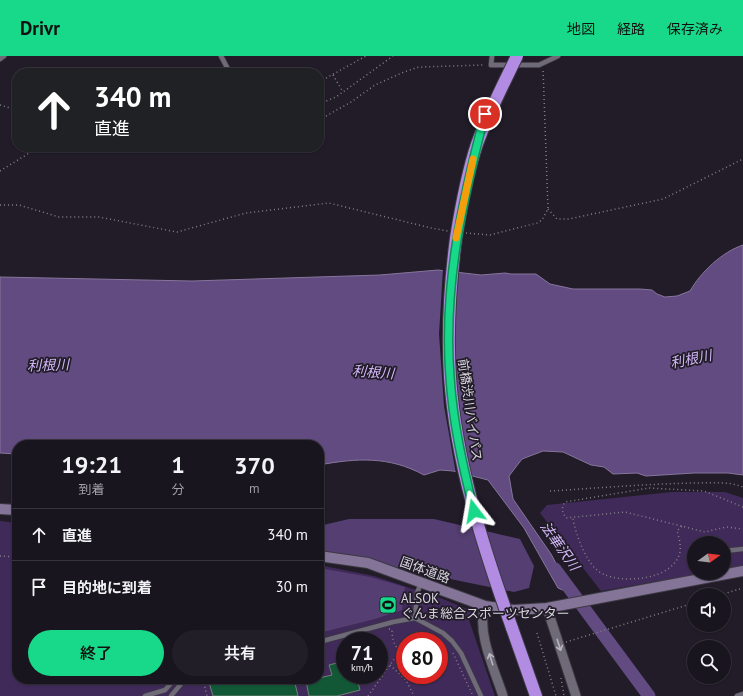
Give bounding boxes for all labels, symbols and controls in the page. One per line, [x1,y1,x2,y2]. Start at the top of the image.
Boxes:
text: Drivr [20,16,60,40]
text: 地図 [567,20,595,38]
text: 経路 [617,20,645,38]
text: 保存済み [667,20,723,38]
text: 340 m [94,78,171,115]
icon: ahead [28,84,80,136]
pin [468,97,502,131]
icon: arrive [474,103,496,125]
text: 直進 [94,117,130,140]
water label: 利根川 [669,346,715,372]
water label: 利根川 [27,355,71,375]
street label: 前橋渋川バイパス [454,357,486,463]
water label: 利根川 [351,362,397,383]
text: 19:21 [61,449,122,480]
text: 1 [171,449,185,480]
text: 370 [234,450,275,481]
text: m [249,480,260,497]
text: 到着 [79,481,105,498]
text: 分 [172,481,185,498]
position arrow [453,490,495,532]
water label: 法華沢川 [537,518,585,576]
icon: ahead [28,524,50,546]
text: 340 m [267,525,308,544]
text: 直進 [62,526,92,545]
north arrow [687,536,731,580]
map controls [687,536,731,684]
street label: 国体道路 [398,553,452,587]
icon: arrive [28,576,50,598]
text: 30 m [275,577,308,596]
text: 目的地に到着 [62,578,152,597]
button: sound [687,588,731,632]
place label: ALSOK ぐんま総合スポーツセンター [401,590,570,622]
sports icon: ALSOK ぐんま総合スポーツセンター [378,595,398,615]
button: 終了 [28,630,164,676]
button: 共有 [172,630,308,676]
speed limit sign: 80 [396,632,448,684]
one-way arrow [555,639,563,651]
text: 71 [351,640,373,666]
button: search [687,640,731,684]
one-way arrow [487,653,494,666]
text: km/h [351,661,373,674]

